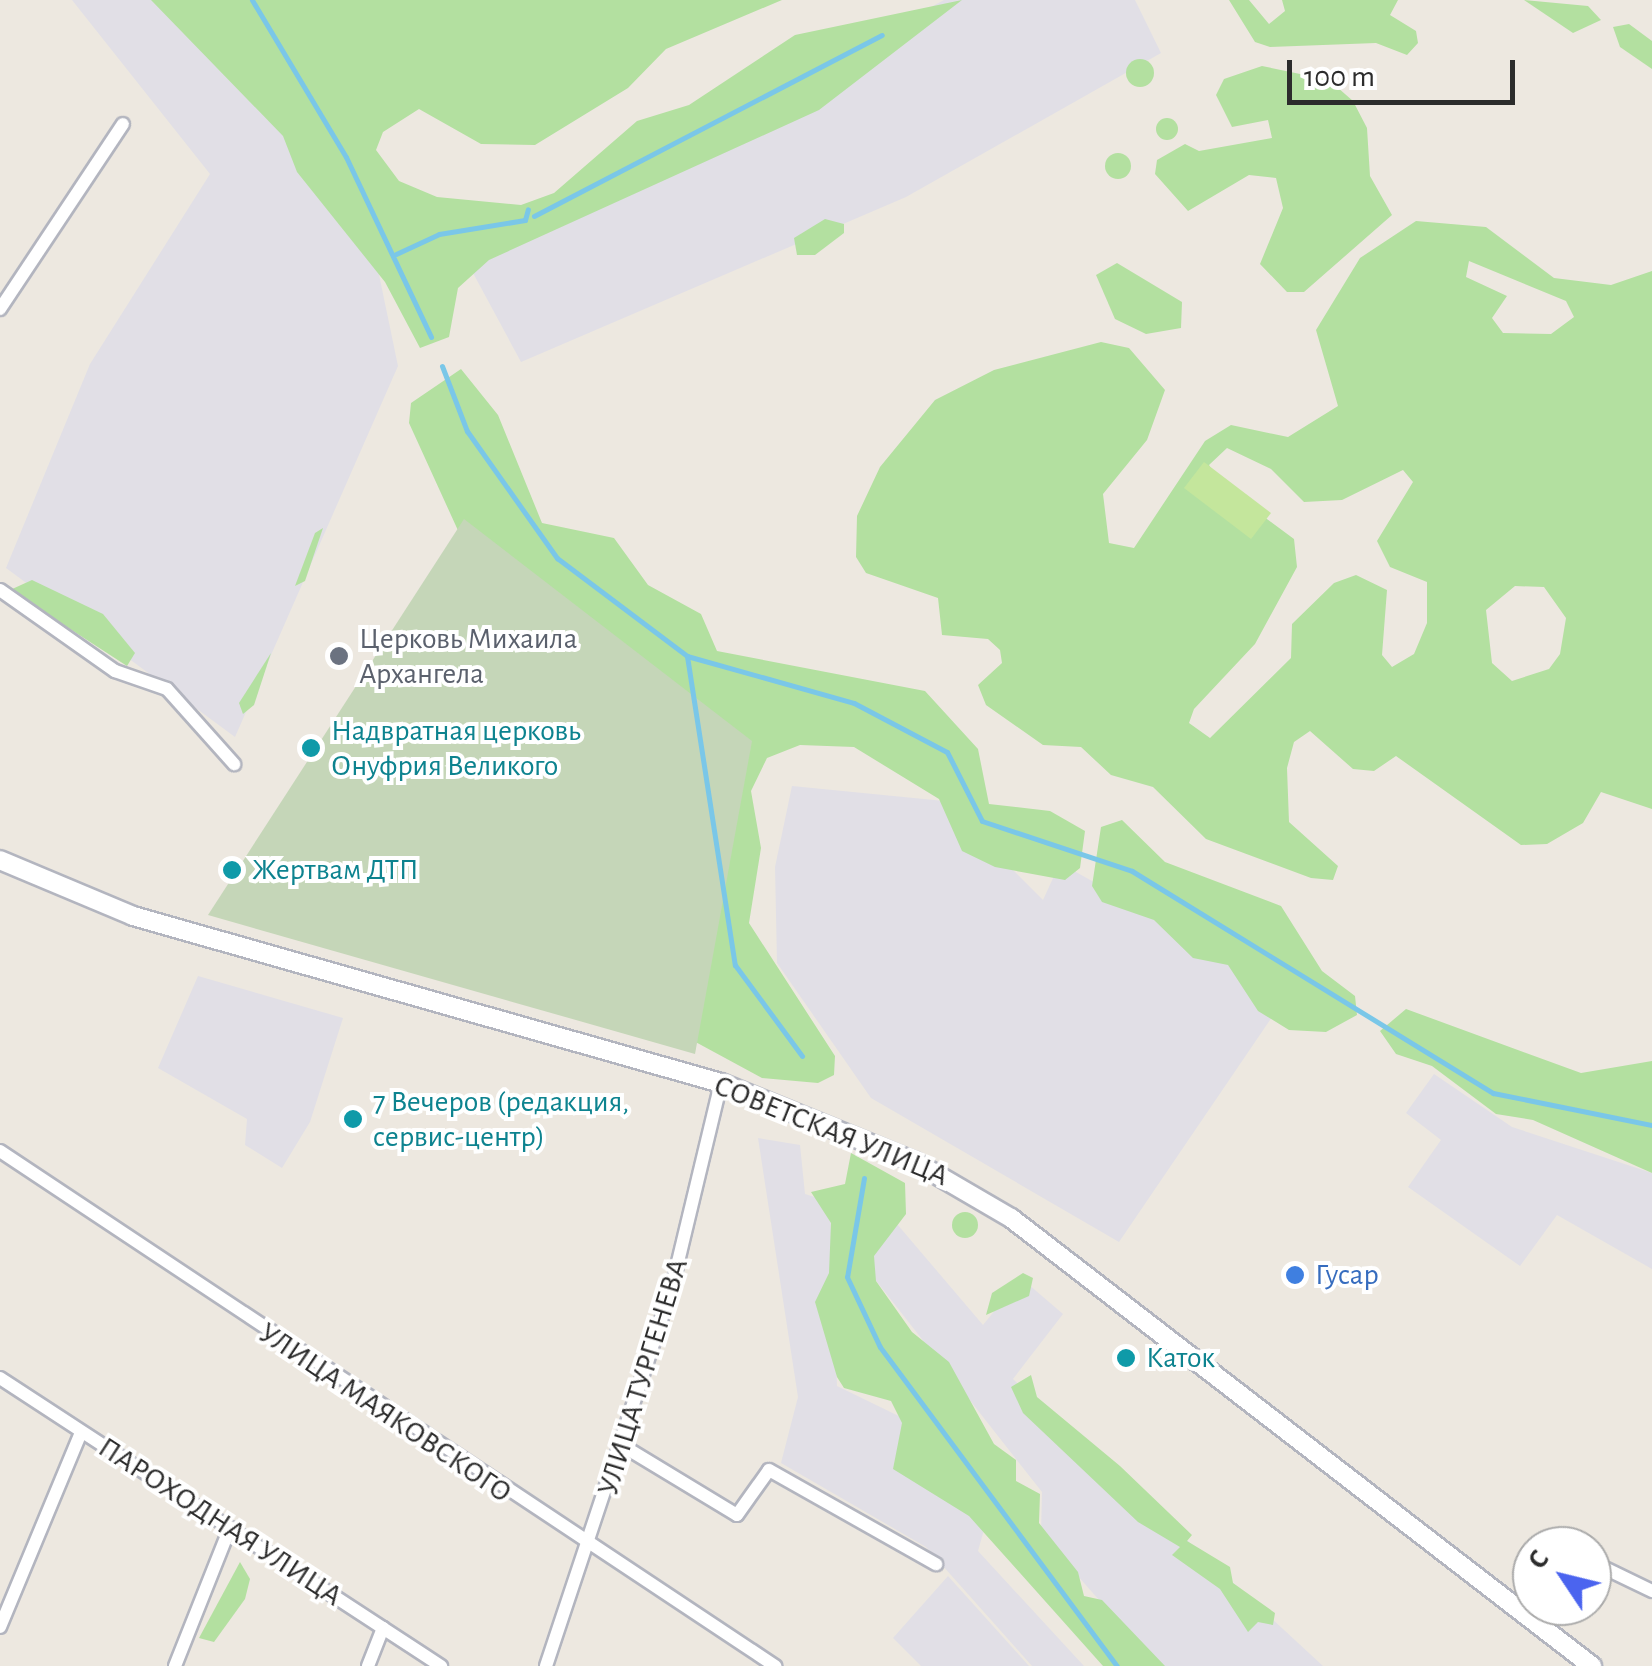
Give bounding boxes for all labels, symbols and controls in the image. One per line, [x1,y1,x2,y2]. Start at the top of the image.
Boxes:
scale bar [1292,40,1520,102]
text: 100 m [1304,62,1375,92]
place label: Церковь Михаила Архангела [359,621,577,692]
marker: Церковь Михаила Архангела [328,645,350,667]
place label: Надвратная церковь Онуфрия Великого [331,713,581,784]
marker: Надвратная церковь Онуфрия Великого [300,737,322,759]
place label: Жертвам ДТП [252,852,419,888]
marker: Жертвам ДТП [221,859,243,881]
street label: СОВЕТСКАЯ УЛИЦА [708,1068,954,1194]
place label: 7 Вечеров (редакция, сервис-центр) [373,1084,629,1154]
marker: 7 Вечеров (редакция, сервис-центр) [342,1108,364,1130]
street label: УЛИЦА ТУРГЕНЕВА [590,1254,696,1500]
place label: Гусар [1315,1257,1379,1293]
marker: Гусар [1284,1264,1306,1286]
street label: УЛИЦА МАЯКОВСКОГО [252,1315,518,1511]
place label: Каток [1146,1340,1215,1376]
marker: Каток [1115,1347,1137,1369]
street label: ПАРОХОДНАЯ УЛИЦА [91,1430,349,1614]
north arrow [1512,1526,1612,1626]
text: С [1523,1546,1555,1574]

